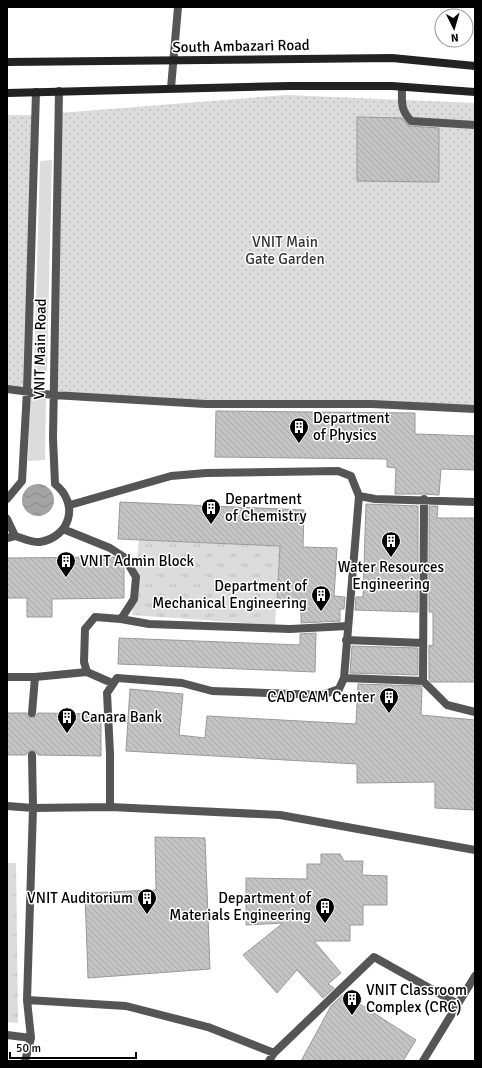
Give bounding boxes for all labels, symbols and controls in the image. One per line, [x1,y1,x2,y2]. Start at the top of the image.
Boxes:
north arrow [434,8,474,48]
text: N [450,31,459,44]
street label: South Ambazari Road [172,36,310,56]
park label: VNIT Main Gate Garden [245,233,325,268]
street label: VNIT Main Road [30,298,50,400]
place label: Department of Physics [313,409,390,444]
building icon: Department of Physics [288,416,310,444]
place label: Department of Chemistry [225,490,307,525]
building icon: Department of Chemistry [200,497,222,525]
building icon: Water Resources Engineering [380,530,402,558]
building icon: VNIT Admin Block [55,550,77,578]
place label: VNIT Admin Block [80,552,195,570]
place label: Water Resources Engineering [338,558,445,593]
place label: Department of Mechanical Engineering [152,577,308,612]
building icon: Department of Mechanical Engineering [310,584,332,612]
building icon: CAD CAM Center [378,686,400,714]
place label: CAD CAM Center [267,688,375,706]
building icon: Canara Bank [56,706,78,734]
place label: Canara Bank [81,708,163,726]
building icon: VNIT Auditorium [136,887,158,915]
place label: VNIT Auditorium [27,889,133,907]
place label: Department of Materials Engineering [169,889,312,924]
building icon: Department of Materials Engineering [314,896,336,924]
place label: VNIT Classroom Complex (CRC) [366,981,467,1016]
building icon: VNIT Classroom Complex (CRC) [341,988,363,1016]
scale bar [10,1034,136,1060]
text: 50 m [16,1041,41,1056]

